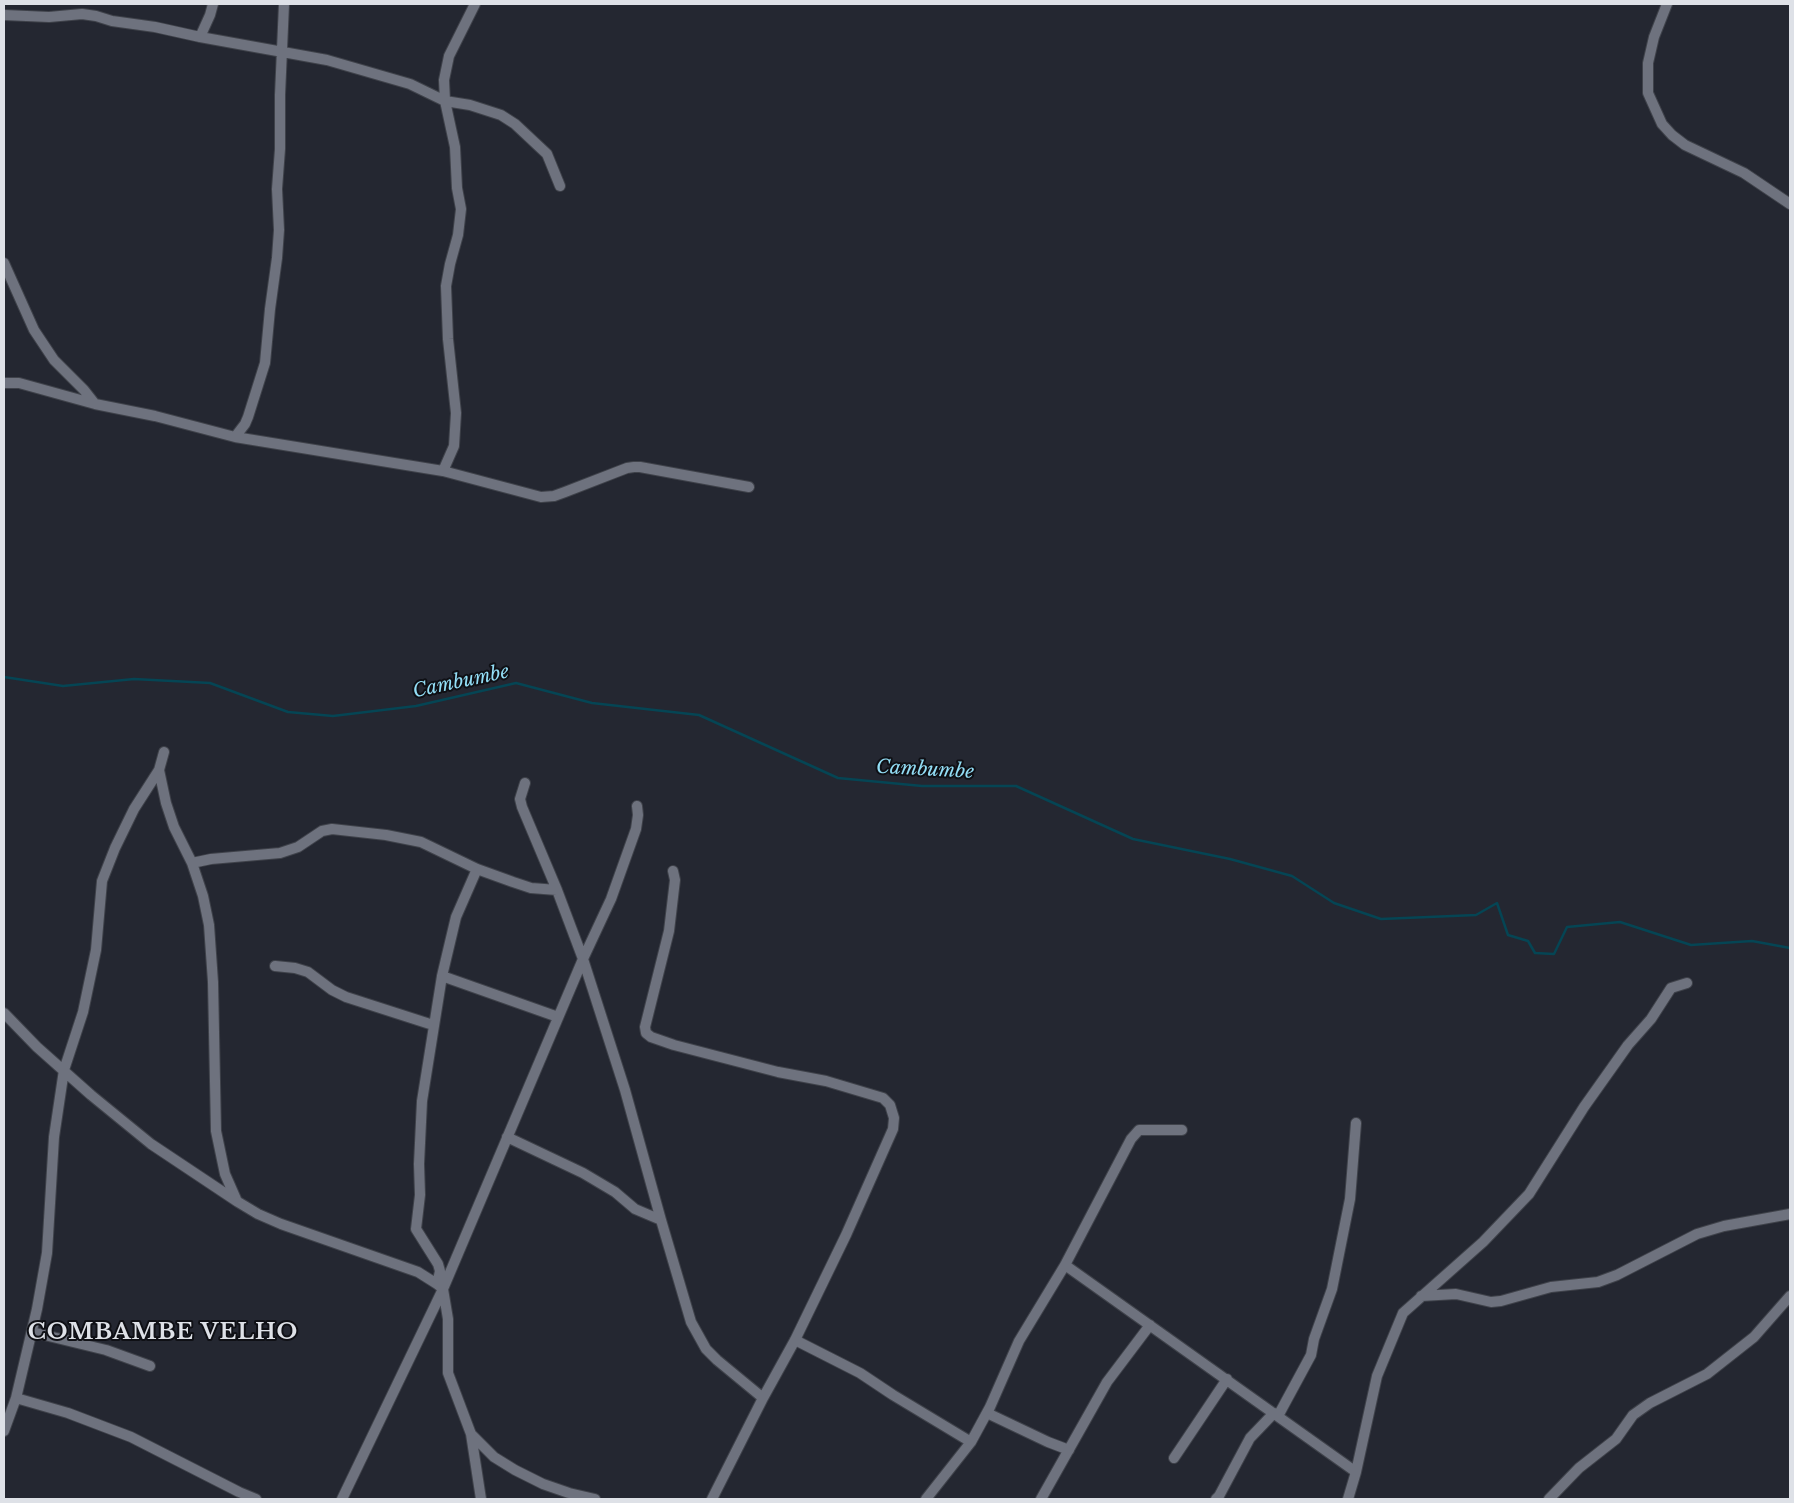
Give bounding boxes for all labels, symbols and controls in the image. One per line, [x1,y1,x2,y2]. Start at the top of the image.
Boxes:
water label: Cambumbe [411,661,511,703]
water label: Cambumbe [875,756,975,784]
district label: COMBAMBE VELHO [26,1320,300,1346]

